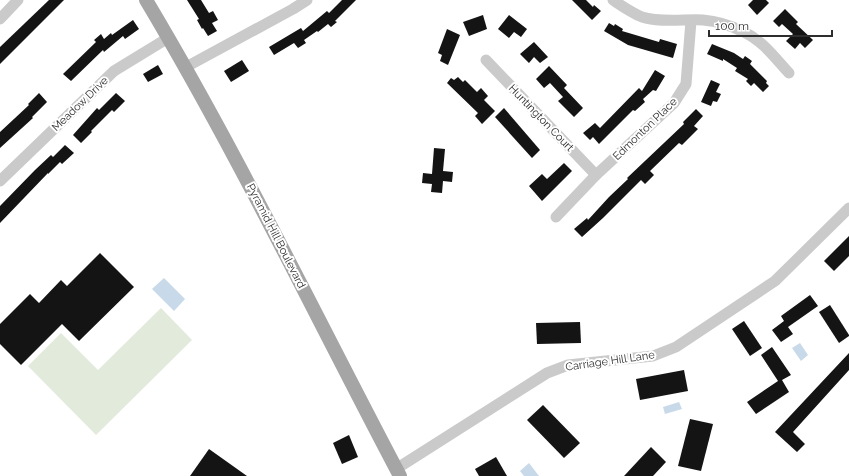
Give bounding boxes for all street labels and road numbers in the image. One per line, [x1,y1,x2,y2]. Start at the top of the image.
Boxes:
street label: Meadow Drive [49,74,111,134]
street label: Huntington Court [506,82,576,154]
street label: Edmonton Place [610,95,680,163]
street label: Pyramid Hill Boulevard [244,181,308,291]
street label: Carriage Hill Lane [565,348,656,374]

